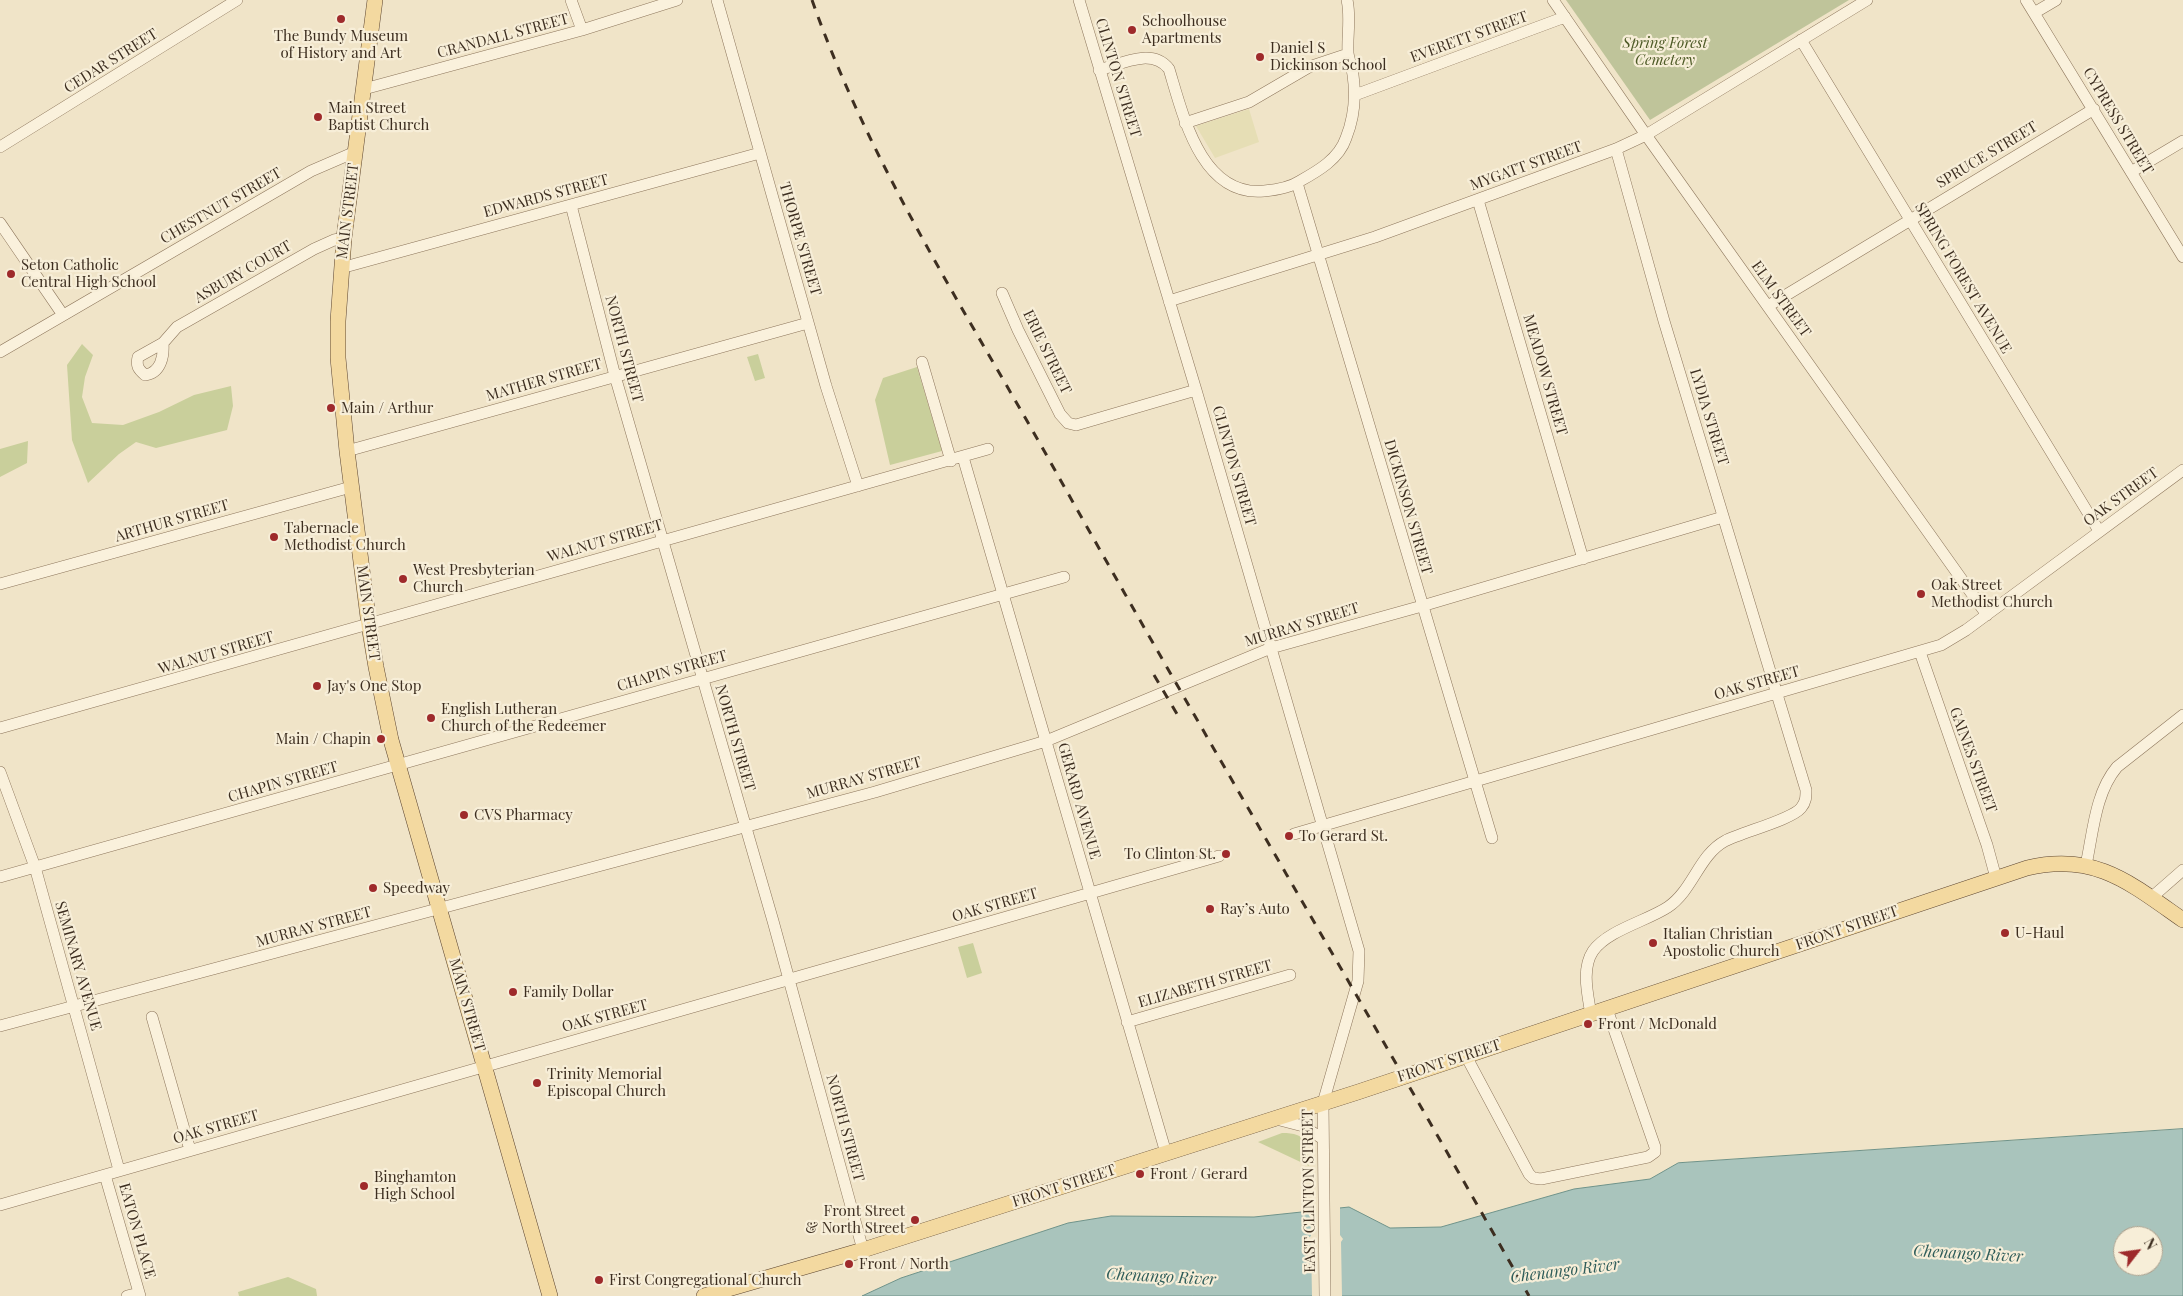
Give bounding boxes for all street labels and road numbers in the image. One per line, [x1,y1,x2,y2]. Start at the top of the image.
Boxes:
street label: EVERETT STREET [1408,7,1530,67]
street label: CRANDALL STREET [435,10,571,62]
street label: CLINTON STREET [1091,16,1145,140]
street label: CEDAR STREET [61,25,161,97]
street label: CYPRESS STREET [2079,64,2157,178]
street label: SPRUCE STREET [1933,118,2041,192]
street label: MYGATT STREET [1468,137,1584,195]
street label: MAIN STREET [333,162,363,260]
street label: CHESTNUT STREET [157,164,285,248]
street label: EDWARDS STREET [481,171,611,221]
street label: THORPE STREET [775,180,825,298]
street label: SPRING FOREST AVENUE [1911,199,2015,357]
street label: ASBURY COURT [191,237,295,307]
street label: ELM STREET [1747,258,1815,340]
street label: NORTH STREET [601,293,647,405]
street label: ERIE STREET [1019,307,1075,397]
street label: MEADOW STREET [1519,312,1571,438]
street label: MATHER STREET [484,355,604,405]
street label: LYDIA STREET [1686,366,1732,468]
street label: CLINTON STREET [1208,404,1260,528]
street label: DICKINSON STREET [1380,437,1436,577]
street label: OAK STREET [2080,464,2162,530]
street label: ARTHUR STREET [113,496,231,546]
street label: WALNUT STREET [545,516,665,566]
street label: MAIN STREET [352,564,384,662]
street label: MURRAY STREET [1243,599,1361,651]
street label: WALNUT STREET [156,628,276,678]
street label: CHAPIN STREET [615,647,729,695]
street label: OAK STREET [1712,662,1802,704]
street label: NORTH STREET [711,683,759,793]
street label: GAINES STREET [1946,705,2000,815]
street label: GERARD AVENUE [1054,741,1104,861]
street label: MURRAY STREET [804,753,924,803]
street label: CHAPIN STREET [226,758,340,806]
street label: OAK STREET [950,884,1040,926]
street label: SEMINARY AVENUE [51,899,105,1033]
street label: FRONT STREET [1793,902,1901,954]
street label: MURRAY STREET [254,903,374,951]
street label: MAIN STREET [445,956,489,1054]
street label: ELIZABETH STREET [1136,956,1274,1012]
street label: OAK STREET [560,996,650,1036]
street label: FRONT STREET [1395,1036,1503,1086]
street label: NORTH STREET [822,1072,868,1184]
street label: OAK STREET [171,1106,261,1148]
street label: EAST CLINTON STREET [1299,1109,1319,1273]
street label: FRONT STREET [1010,1161,1118,1211]
street label: EATON PLACE [115,1181,159,1281]

